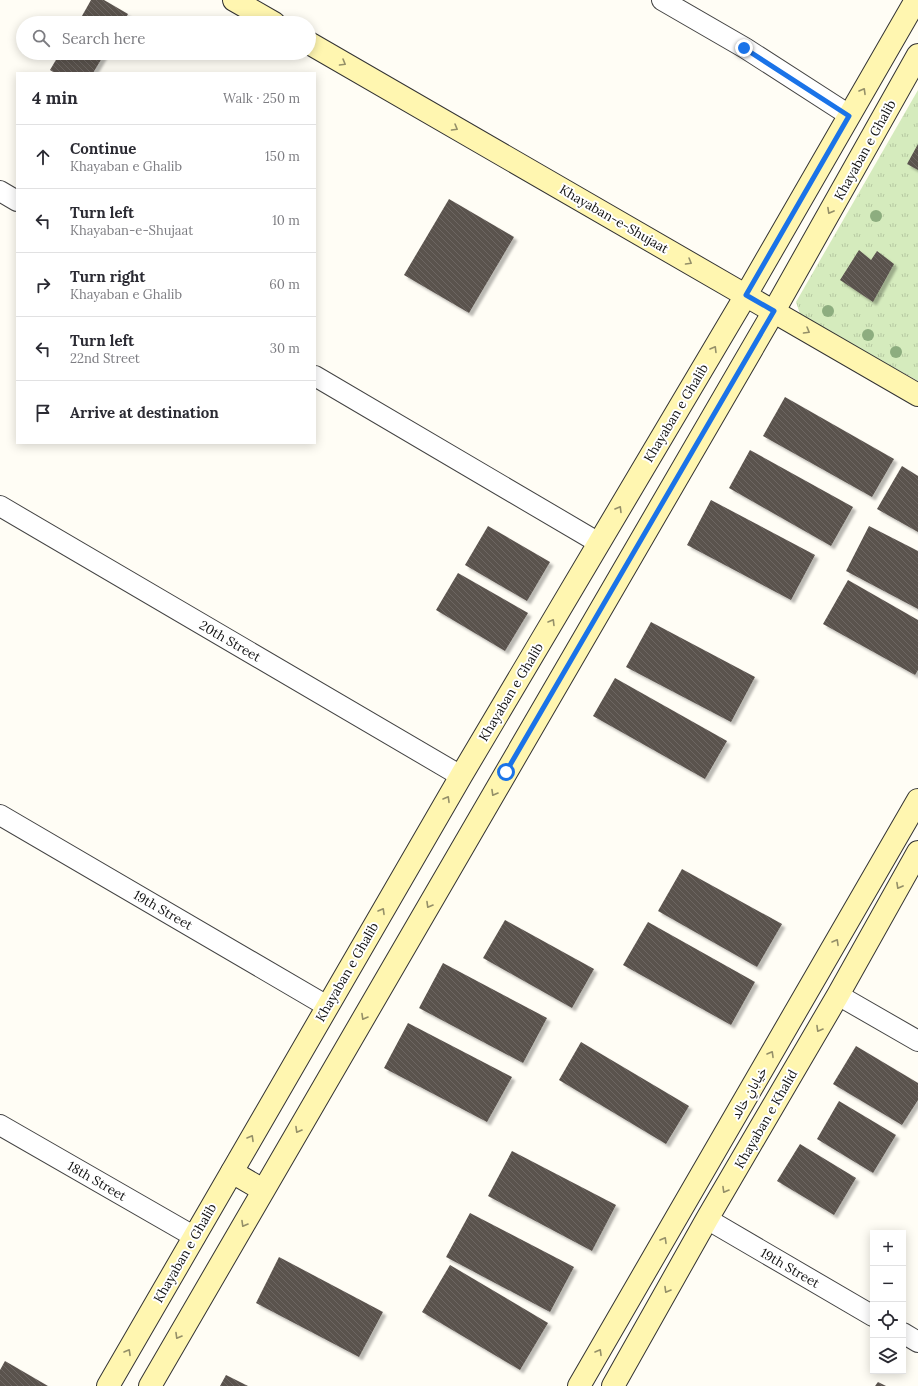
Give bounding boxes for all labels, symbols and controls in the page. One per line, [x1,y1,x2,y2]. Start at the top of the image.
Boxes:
search box [16,16,316,60]
icon: search [30,27,52,49]
text: Search here [62,29,145,48]
route end [735,39,753,57]
one-way arrow [339,58,346,65]
text: 4 min [32,87,78,109]
one-way arrow [859,88,866,95]
text: Walk · 250 m [223,90,300,107]
street label: Khayaban e Ghalib [830,97,900,203]
one-way arrow [451,123,459,130]
text: Continue [70,139,136,158]
icon: ahead [32,146,54,168]
text: 150 m [265,148,300,165]
text: Khayaban e Ghalib [70,158,182,175]
street label: Khayaban-e-Shujaat [556,181,672,257]
text: Turn left [70,203,134,222]
one-way arrow [827,207,835,214]
icon: left [32,210,54,232]
text: 10 m [272,212,300,229]
text: Khayaban-e-Shujaat [70,222,193,239]
one-way arrow [685,258,692,265]
text: Turn right [70,267,146,286]
icon: right [32,274,54,296]
text: 60 m [269,276,300,293]
text: Khayaban e Ghalib [70,286,182,303]
one-way arrow [803,326,811,333]
text: Turn left [70,331,134,350]
icon: left [32,338,54,360]
text: 30 m [270,340,300,357]
one-way arrow [709,346,716,353]
text: 22nd Street [70,350,140,367]
street label: Khayaban e Ghalib [640,360,712,465]
icon: arrive [32,402,54,424]
text: Arrive at destination [70,403,219,422]
one-way arrow [615,506,622,513]
street label: 20th Street [196,617,264,665]
one-way arrow [547,619,555,626]
street label: Khayaban e Ghalib [475,639,547,744]
route start [497,763,515,781]
one-way arrow [492,789,499,796]
one-way arrow [443,796,450,803]
one-way arrow [896,882,904,889]
street label: 19th Street [130,886,196,934]
one-way arrow [426,901,433,908]
one-way arrow [377,908,384,915]
street label: Khayaban e Ghalib [312,919,383,1025]
one-way arrow [831,939,838,946]
one-way arrow [361,1013,368,1021]
one-way arrow [816,1025,823,1032]
one-way arrow [766,1051,773,1059]
street label: خیابانِ خالد [727,1064,773,1123]
street label: Khayaban e Khalid [731,1066,801,1171]
one-way arrow [296,1126,303,1133]
one-way arrow [247,1135,254,1142]
street label: 18th Street [65,1157,129,1205]
one-way arrow [722,1186,729,1193]
street label: Khayaban e Ghalib [150,1200,221,1306]
one-way arrow [241,1220,248,1227]
map controls [870,1230,906,1374]
button: + [870,1230,906,1266]
one-way arrow [659,1237,666,1244]
street label: 19th Street [757,1244,823,1292]
button: − [870,1266,906,1302]
one-way arrow [665,1286,672,1293]
button: locate [870,1302,906,1338]
one-way arrow [176,1332,183,1339]
button: layers [870,1338,906,1374]
one-way arrow [123,1349,130,1356]
one-way arrow [594,1349,601,1356]

